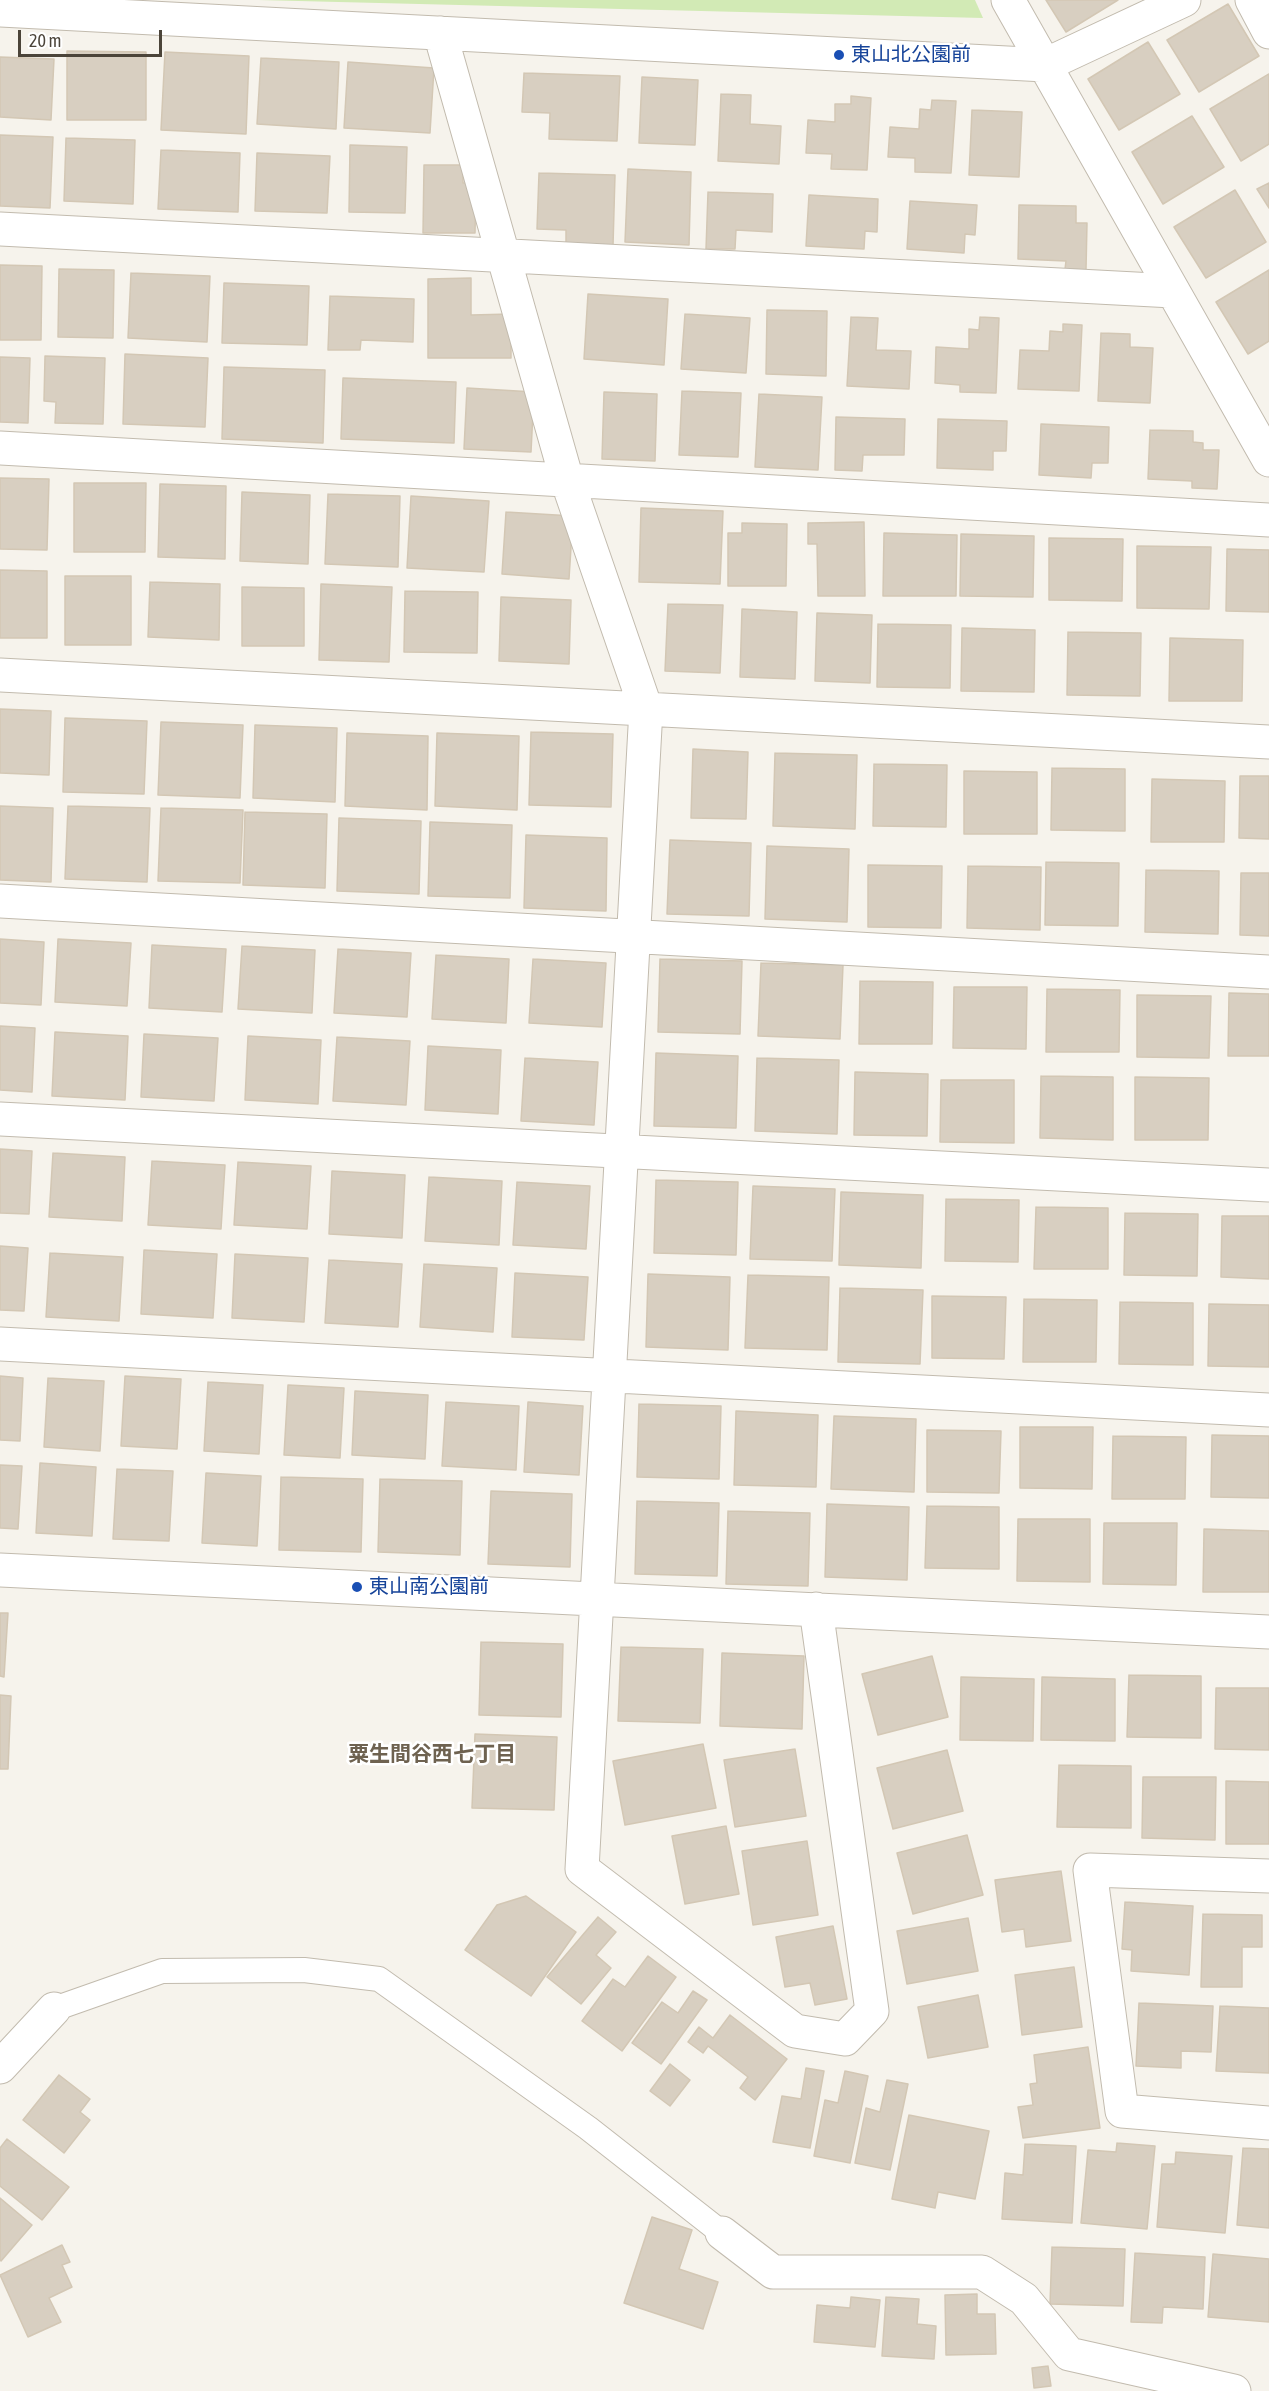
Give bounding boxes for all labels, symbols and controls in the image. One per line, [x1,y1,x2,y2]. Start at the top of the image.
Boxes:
scale bar [21,18,165,56]
text: 20 m [29,30,61,51]
place label: 東山北公園前 [851,43,971,67]
marker: 東山北公園前 [832,48,846,62]
place label: 東山南公園前 [369,1575,489,1599]
marker: 東山南公園前 [350,1580,364,1594]
district label: 粟生間谷西七丁目 [348,1741,516,1767]

